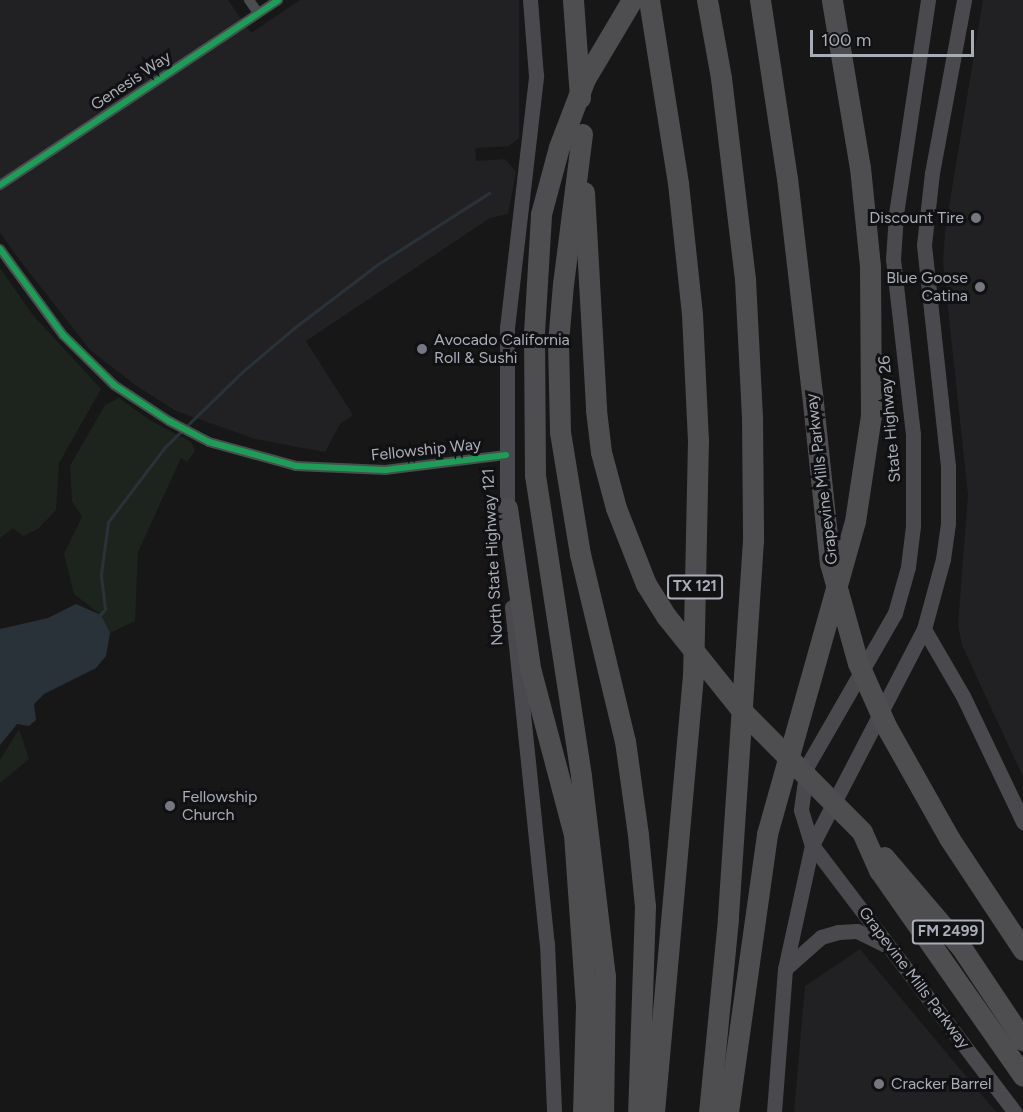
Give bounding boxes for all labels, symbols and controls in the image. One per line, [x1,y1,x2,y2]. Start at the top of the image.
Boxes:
scale bar [813,18,976,56]
text: 100 m [821,29,871,51]
street label: Genesis Way [87,47,175,115]
place label: Discount Tire [869,208,964,228]
marker: Discount Tire [969,211,983,225]
place label: Blue Goose Catina [886,268,968,306]
marker: Blue Goose Catina [973,280,987,294]
place label: Avocado California Roll & Sushi [434,330,570,368]
marker: Avocado California Roll & Sushi [415,342,429,356]
street label: State Highway 26 [875,355,905,483]
street label: Grapevine Mills Parkway [802,392,842,566]
street label: Fellowship Way [370,435,482,465]
street label: North State Highway 121 [479,468,507,646]
road number: TX 121 [666,575,724,599]
place label: Fellowship Church [182,787,258,825]
marker: Fellowship Church [163,799,177,813]
street label: Grapevine Mills Parkway [854,903,974,1053]
road number: FM 2499 [910,920,986,944]
place label: Cracker Barrel [891,1074,991,1094]
marker: Cracker Barrel [872,1077,886,1091]

